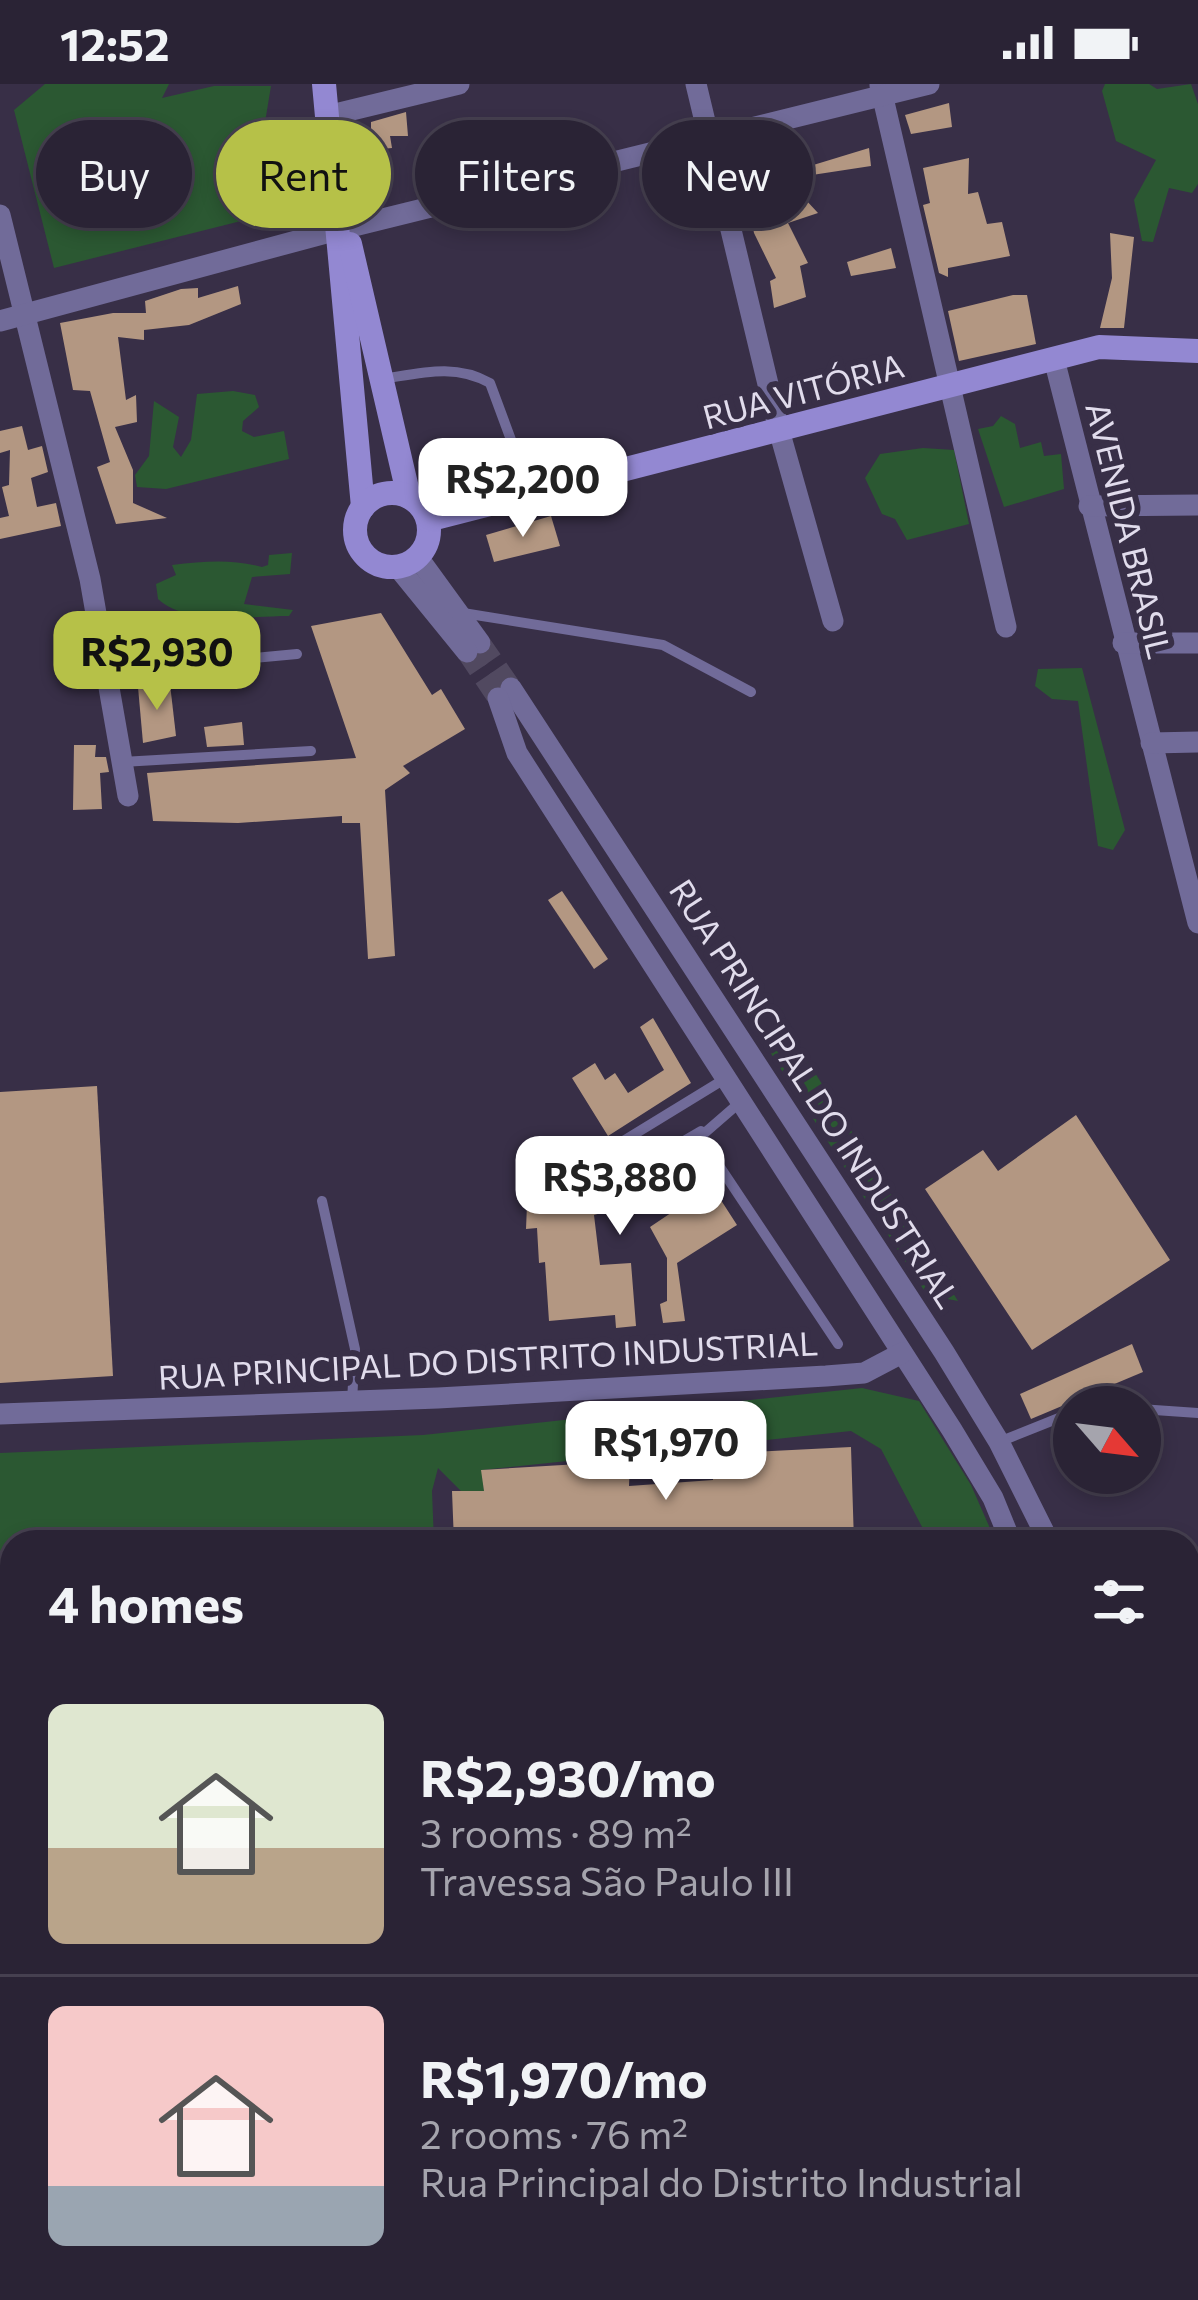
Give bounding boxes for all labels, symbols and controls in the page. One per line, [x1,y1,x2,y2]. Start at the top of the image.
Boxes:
text: 12:52 [60,15,170,70]
chip: Buy [36,120,192,228]
chip: Rent [216,120,391,228]
chip: Filters [415,120,618,228]
chip: New [642,120,813,228]
street label: RUA VITÓRIA [698,343,908,437]
street label: AVENIDA BRASIL [1078,398,1182,662]
pin: R$2,200 [412,438,634,540]
text: R$2,200 [445,453,601,501]
pin: R$2,930 [46,611,268,713]
text: R$2,930 [80,626,234,674]
street label: RUA PRINCIPAL DO INDUSTRIAL [662,871,970,1315]
pin: R$3,880 [509,1136,731,1238]
text: R$3,880 [543,1151,697,1199]
street label: RUA PRINCIPAL DO DISTRITO INDUSTRIAL [157,1321,819,1397]
north arrow [1053,1386,1161,1494]
map controls [1053,1386,1161,1494]
pin: R$1,970 [555,1401,777,1503]
text: R$1,970 [592,1416,740,1464]
icon: filters [1086,1569,1152,1635]
text: 4 homes [48,1571,244,1634]
text: R$2,930/mo [420,1745,716,1808]
icon: home [144,1752,288,1896]
text: 3 rooms · 89 m² [420,1808,692,1856]
text: Travessa São Paulo III [420,1856,794,1904]
text: R$1,970/mo [420,2046,708,2109]
icon: home [144,2054,288,2198]
text: 2 rooms · 76 m² [420,2109,688,2157]
text: Rua Principal do Distrito Industrial [420,2157,1023,2205]

